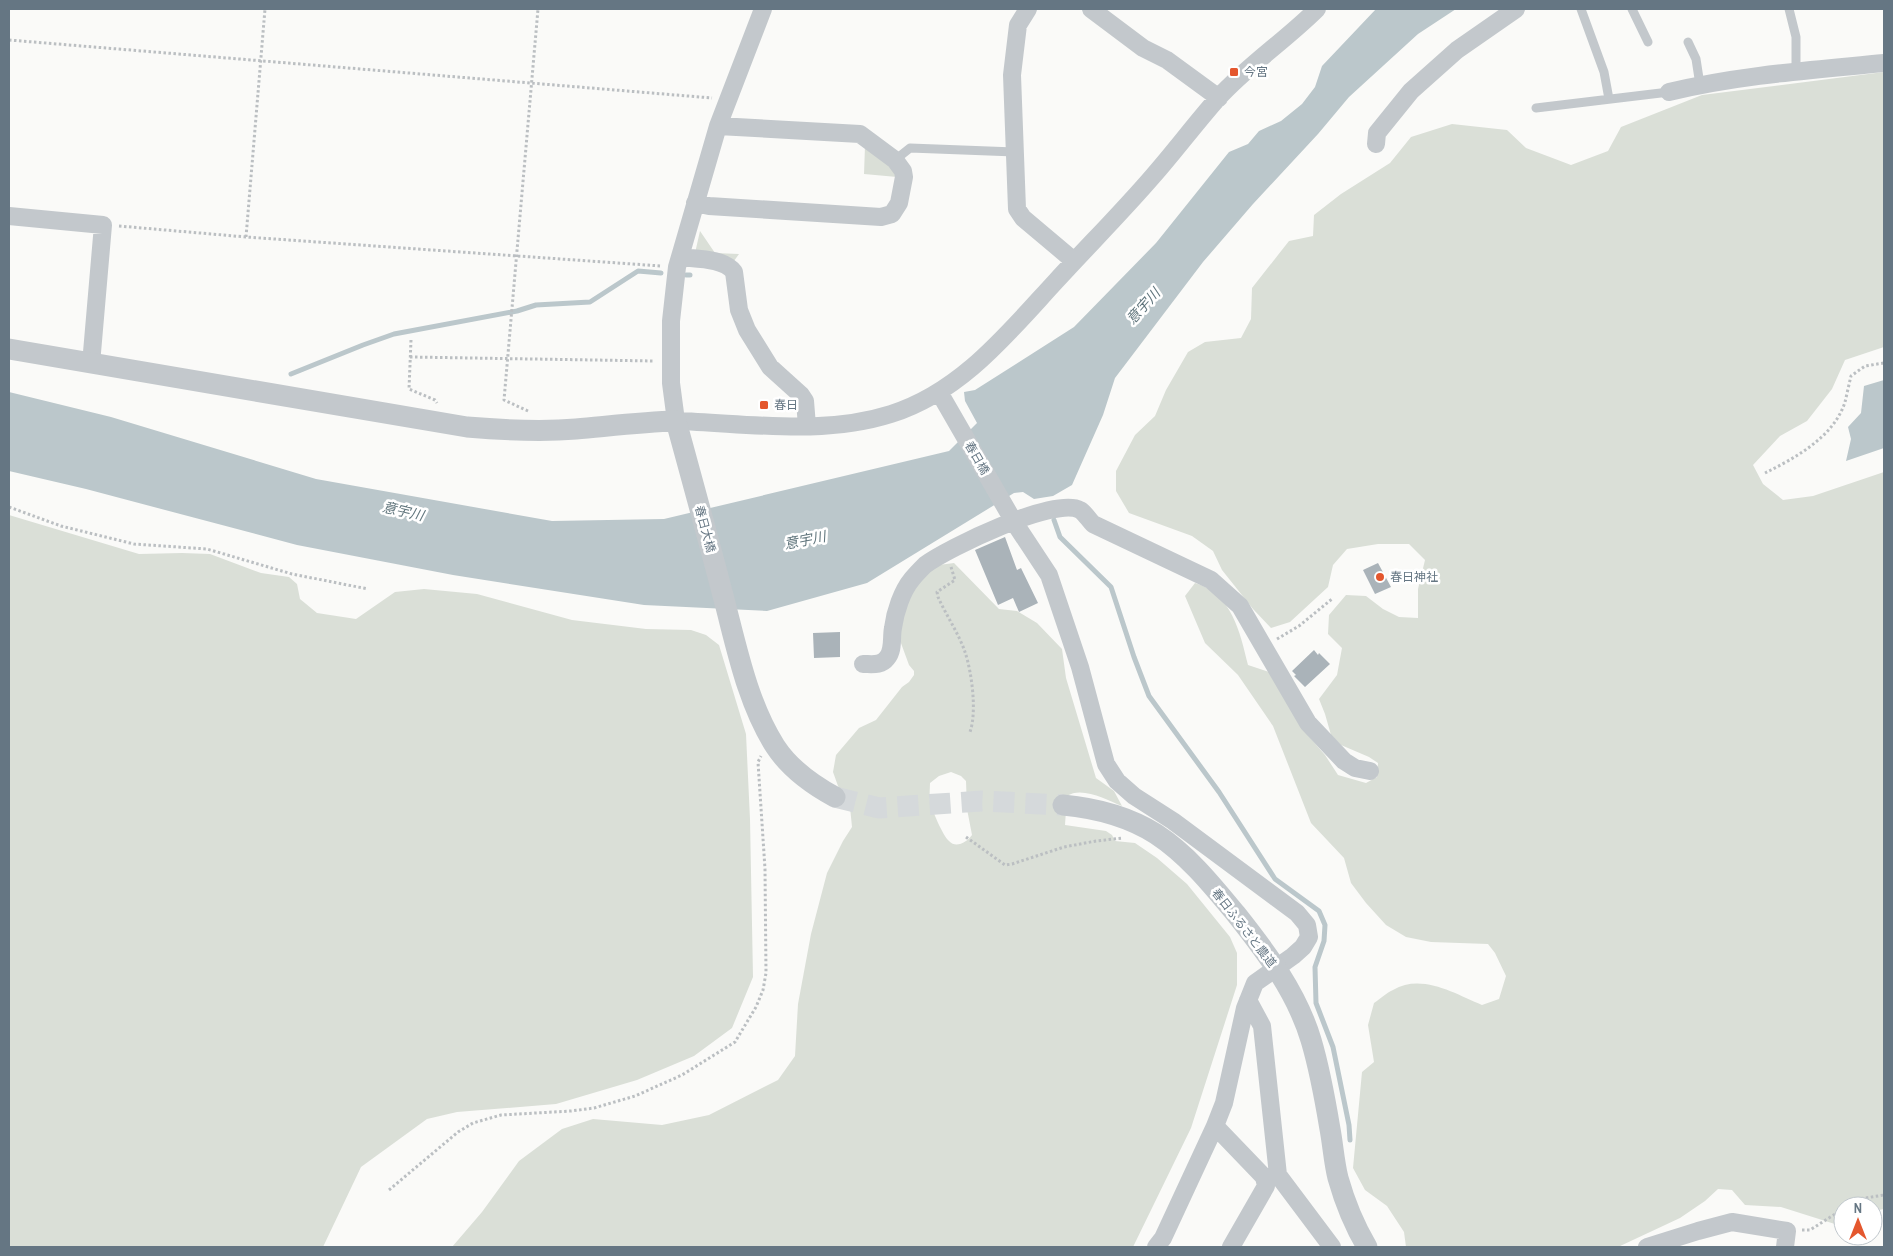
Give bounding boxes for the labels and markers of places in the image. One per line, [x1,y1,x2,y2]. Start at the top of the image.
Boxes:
place label: 今宮 [1244,64,1268,80]
marker: 今宮 [1228,66,1240,78]
place label: 春日 [774,397,798,413]
marker: 春日 [758,399,770,411]
place label: 春日神社 [1390,569,1438,585]
marker: 春日神社 [1374,571,1386,583]

